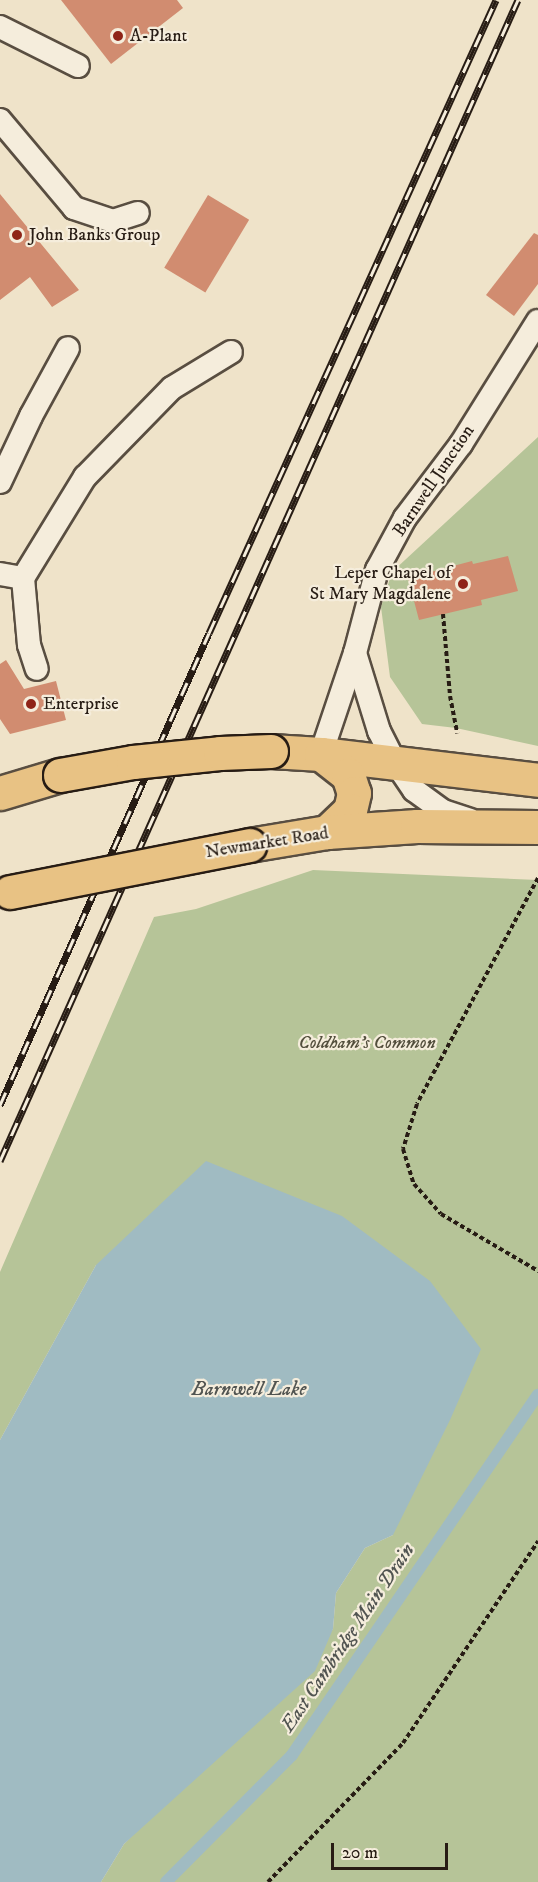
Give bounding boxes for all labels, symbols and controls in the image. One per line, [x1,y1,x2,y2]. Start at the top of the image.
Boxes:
place label: A-Plant [130,25,187,47]
marker: A-Plant [111,29,125,43]
place label: John Banks Group [29,224,160,246]
marker: John Banks Group [10,228,24,242]
street label: Barnwell Junction [389,421,479,541]
place label: Leper Chapel of St Mary Magdalene [310,563,451,606]
marker: Leper Chapel of St Mary Magdalene [456,577,470,591]
place label: Enterprise [43,693,119,715]
marker: Enterprise [24,697,38,711]
street label: Newmarket Road [204,823,330,863]
park label: Coldham's Common [298,1032,436,1054]
water label: Barnwell Lake [192,1377,306,1401]
water label: East Cambridge Main Drain [276,1539,420,1737]
scale bar [334,1831,451,1869]
text: 20 m [342,1842,378,1864]

